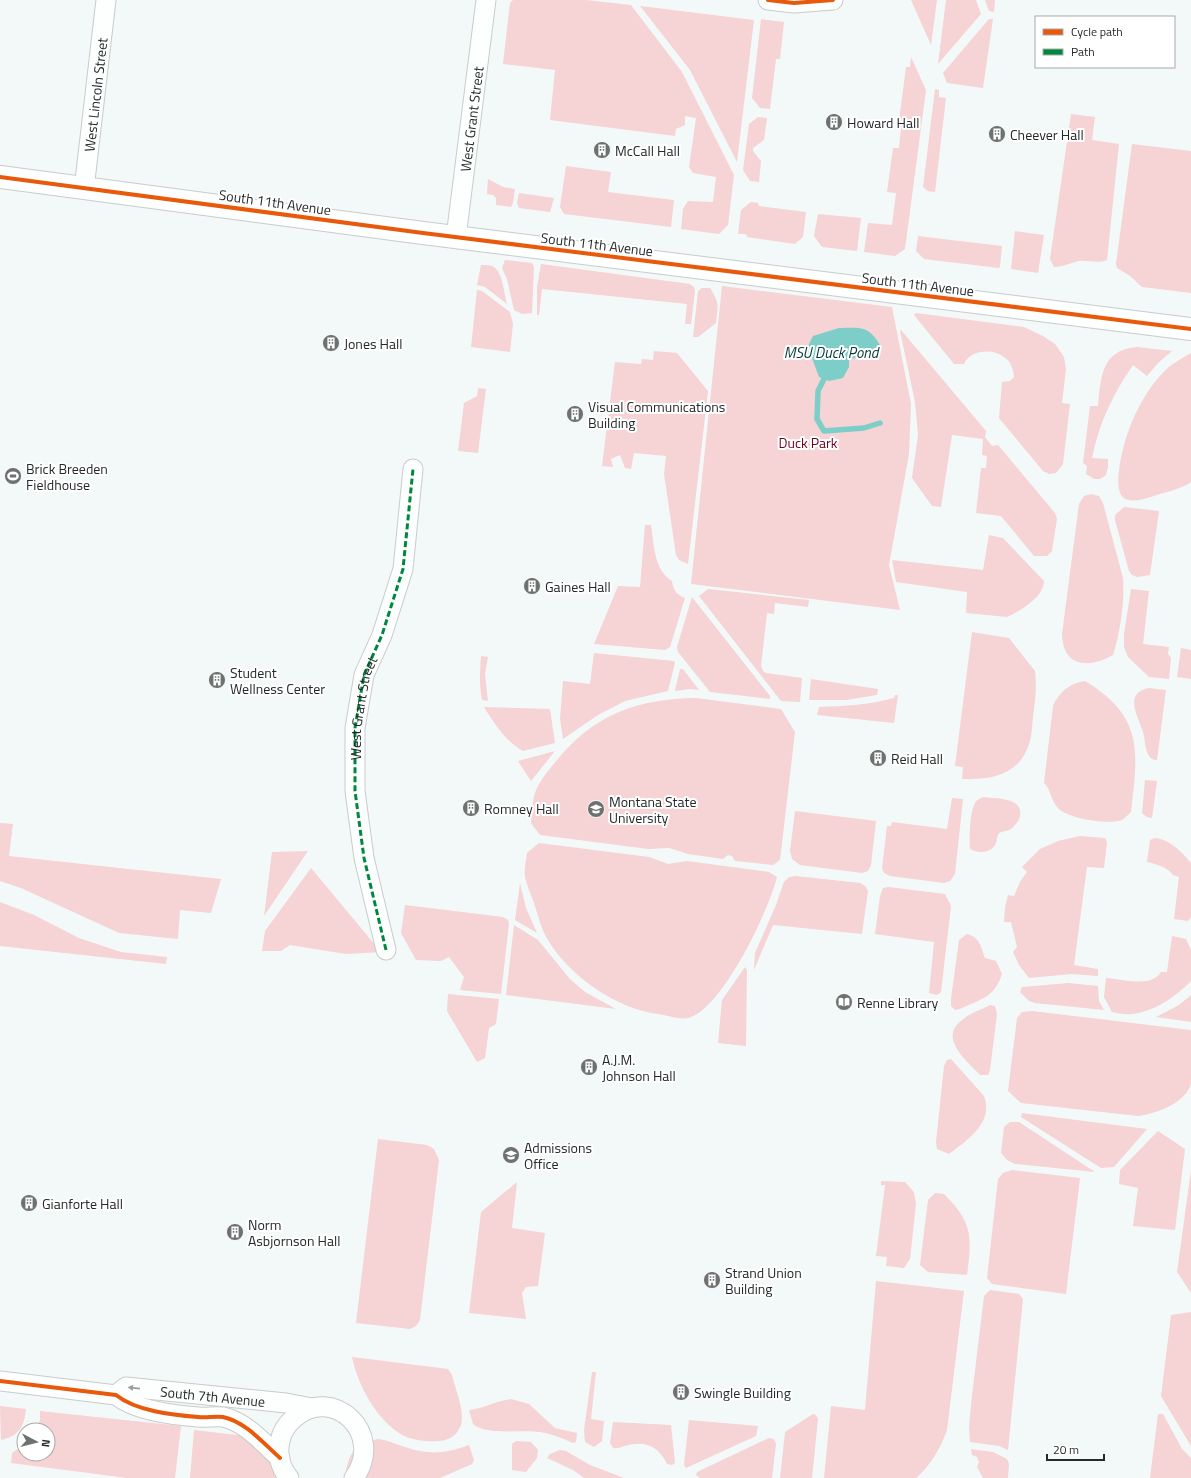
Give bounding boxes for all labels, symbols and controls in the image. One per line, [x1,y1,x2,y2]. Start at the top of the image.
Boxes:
legend [1035,16,1175,68]
text: Cycle path [1071,22,1123,41]
street label: West Lincoln Street [78,36,112,153]
text: Path [1071,42,1095,61]
street label: West Grant Street [454,65,488,173]
building icon: Howard Hall [824,112,844,132]
place label: Howard Hall [847,112,919,133]
building icon: Cheever Hall [987,124,1007,144]
place label: Cheever Hall [1010,124,1084,145]
building icon: McCall Hall [592,140,612,160]
place label: McCall Hall [615,140,680,161]
street label: South 11th Avenue [218,184,332,220]
street label: South 11th Avenue [540,227,654,261]
street label: South 11th Avenue [861,267,975,301]
building icon: Jones Hall [321,333,341,353]
place label: Jones Hall [344,333,402,354]
water label: MSU Duck Pond [784,341,880,364]
place label: Visual Communications Building [588,396,725,433]
building icon: Visual Communications Building [565,404,585,424]
park label: Duck Park [778,432,838,453]
place label: Brick Breeden Fieldhouse [26,458,108,495]
sports icon: Brick Breeden Fieldhouse [3,466,23,486]
building icon: Gaines Hall [522,576,542,596]
place label: Gaines Hall [545,576,611,597]
street label: West Grant Street [344,652,382,760]
place label: Student Wellness Center [230,662,325,699]
building icon: Student Wellness Center [207,670,227,690]
building icon: Reid Hall [868,748,888,768]
place label: Reid Hall [891,748,943,769]
place label: Montana State University [609,791,696,828]
building icon: Romney Hall [461,798,481,818]
place label: Romney Hall [484,798,559,819]
school or university icon: Montana State University [586,799,606,819]
library icon: Renne Library [834,992,854,1012]
place label: Renne Library [857,992,939,1013]
place label: A.J.M. Johnson Hall [602,1049,676,1086]
building icon: A.J.M. Johnson Hall [579,1057,599,1077]
place label: Admissions Office [524,1137,592,1174]
school or university icon: Admissions Office [501,1145,521,1165]
building icon: Gianforte Hall [19,1193,39,1213]
place label: Gianforte Hall [42,1193,123,1214]
place label: Norm Asbjornson Hall [248,1214,340,1251]
building icon: Norm Asbjornson Hall [225,1222,245,1242]
place label: Strand Union Building [725,1262,802,1299]
building icon: Strand Union Building [702,1270,722,1290]
street label: South 7th Avenue [159,1380,266,1411]
building icon: Swingle Building [671,1382,691,1402]
place label: Swingle Building [694,1382,791,1403]
one-way arrow [128,1384,140,1391]
north arrow [16,1422,56,1462]
scale bar [1047,1436,1104,1462]
text: N [38,1438,54,1448]
text: 20 m [1053,1440,1079,1459]

